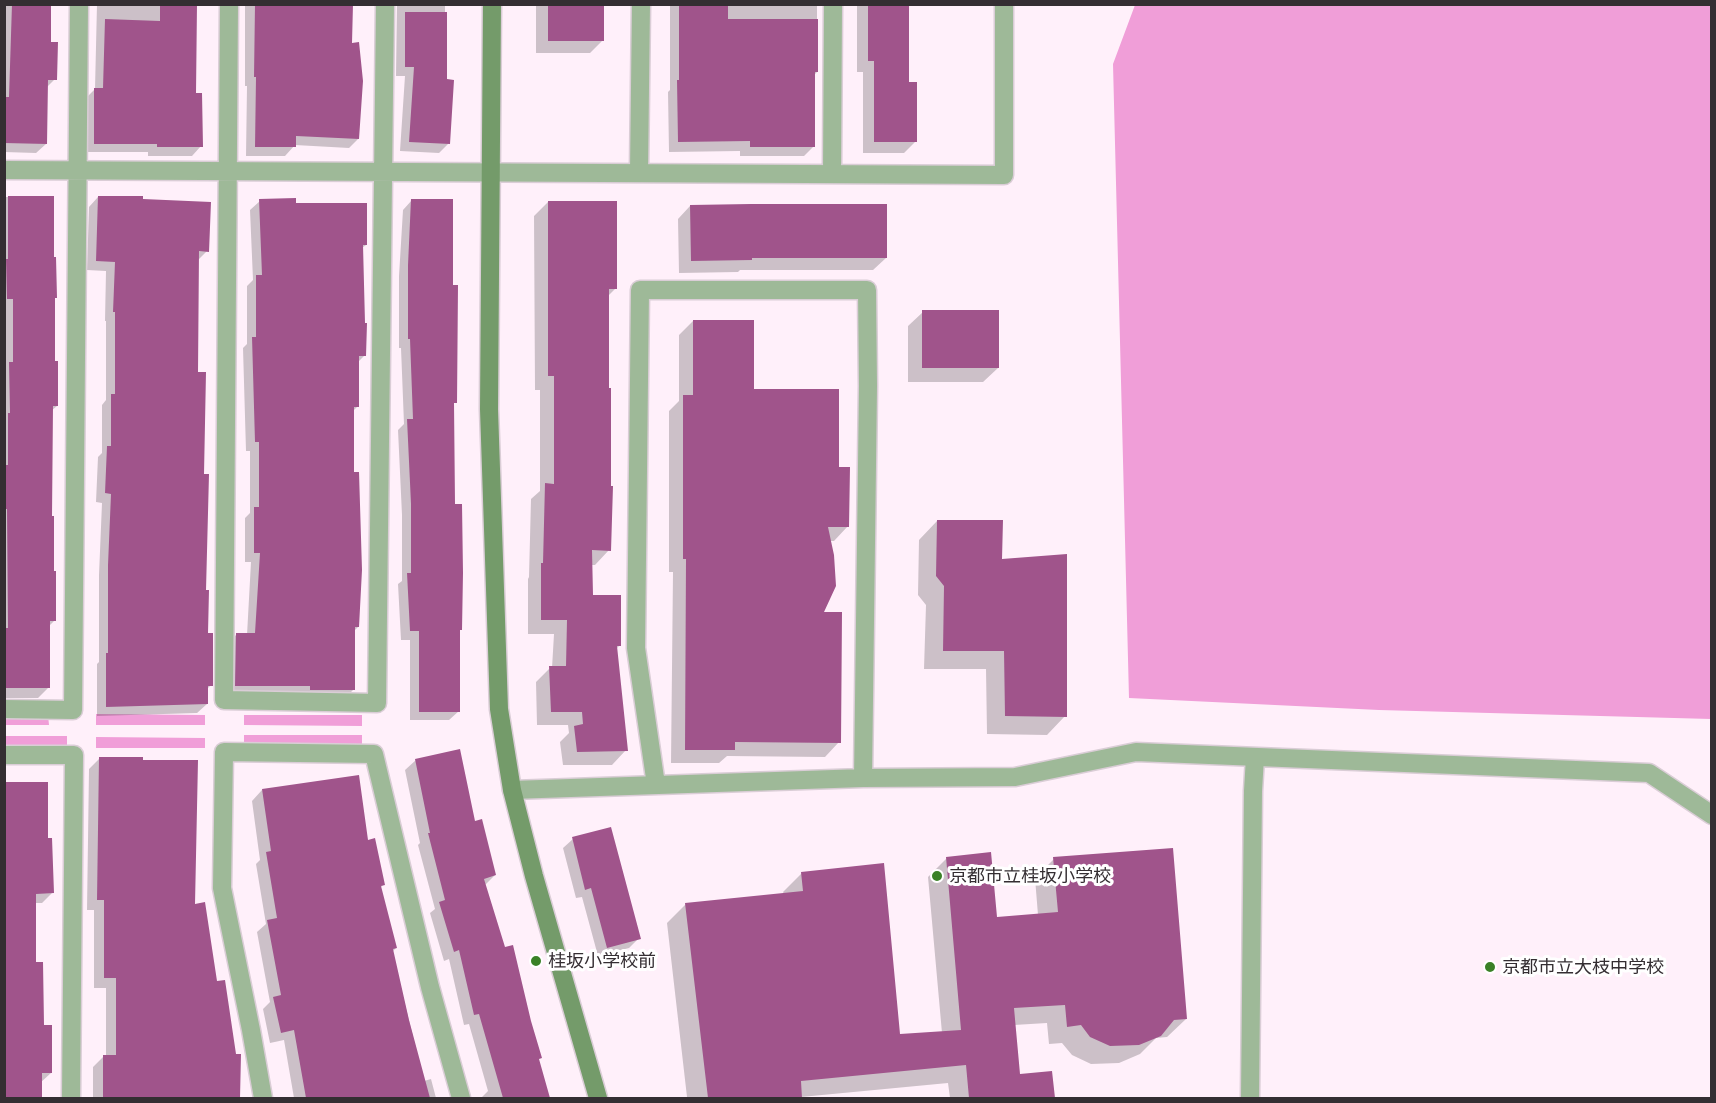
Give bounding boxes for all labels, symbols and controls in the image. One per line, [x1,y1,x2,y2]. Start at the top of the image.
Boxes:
place label: 京都市立桂坂小学校 [949,865,1111,887]
marker: 京都市立桂坂小学校 [930,869,944,883]
place label: 桂坂小学校前 [548,950,656,972]
marker: 桂坂小学校前 [529,954,543,968]
place label: 京都市立大枝中学校 [1502,956,1664,978]
marker: 京都市立大枝中学校 [1483,960,1497,974]

